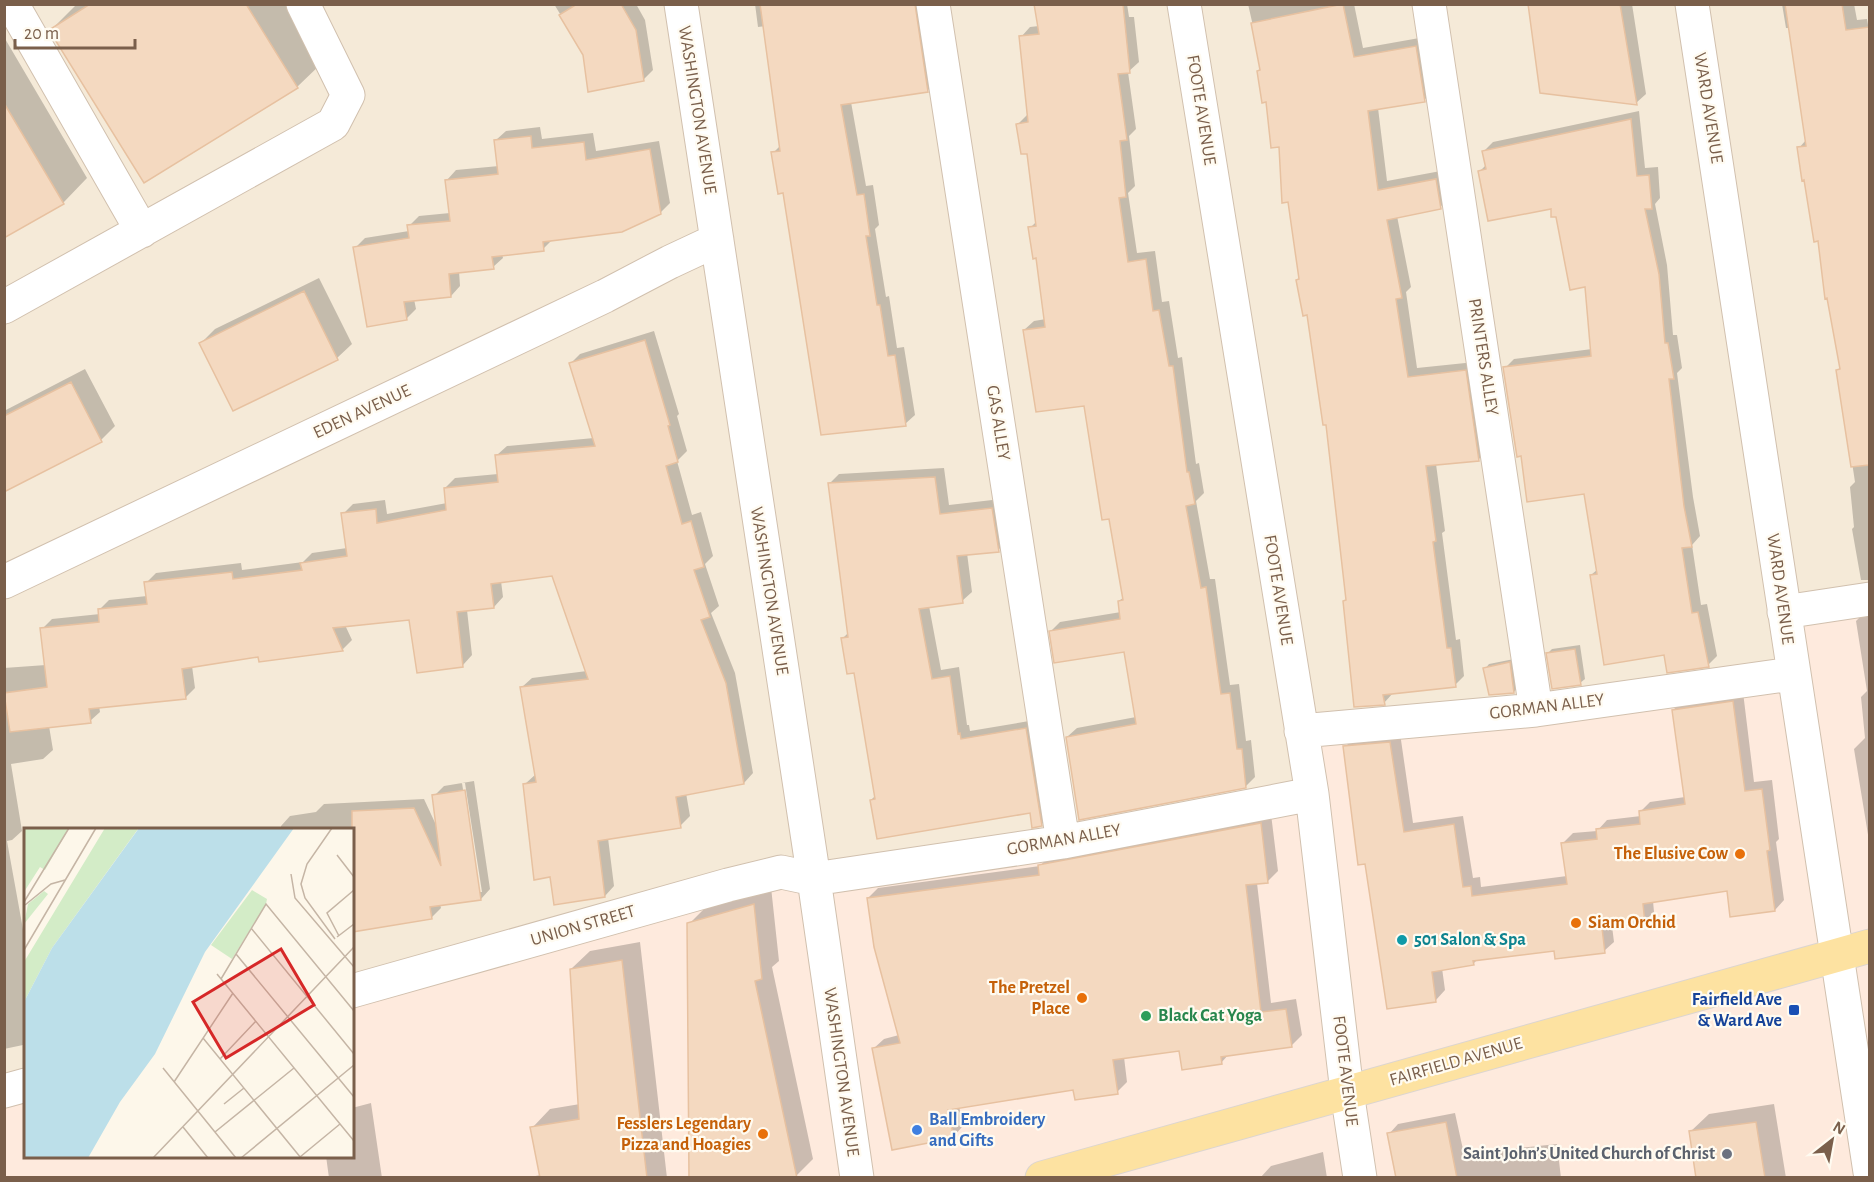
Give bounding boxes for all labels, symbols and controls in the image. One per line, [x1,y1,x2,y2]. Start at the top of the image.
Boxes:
scale bar [15,12,135,50]
street label: WASHINGTON AVENUE [675,24,719,196]
text: 20 m [24,25,59,43]
street label: WARD AVENUE [1690,51,1726,165]
street label: FOOTE AVENUE [1183,54,1219,167]
street label: PRINTERS ALLEY [1465,297,1501,418]
street label: EDEN AVENUE [310,381,414,442]
street label: GAS ALLEY [983,384,1013,463]
street label: WASHINGTON AVENUE [747,505,791,677]
street label: WARD AVENUE [1763,532,1797,646]
street label: FOOTE AVENUE [1260,534,1296,647]
street label: GORMAN ALLEY [1489,691,1606,723]
street label: GORMAN ALLEY [1005,821,1123,859]
inset map [24,828,354,1158]
place label: The Elusive Cow [1614,845,1728,863]
marker: The Elusive Cow [1733,847,1747,861]
street label: UNION STREET [529,902,638,950]
place label: Siam Orchid [1588,914,1676,932]
marker: Siam Orchid [1569,916,1583,930]
place label: 501 Salon & Spa [1414,931,1526,949]
marker: 501 Salon & Spa [1395,933,1409,947]
place label: The Pretzel Place [989,979,1070,1018]
street label: WASHINGTON AVENUE [820,986,862,1158]
marker: The Pretzel Place [1075,991,1089,1005]
place label: Fairfield Ave & Ward Ave [1692,991,1782,1030]
marker: Fairfield Ave & Ward Ave [1787,1003,1801,1017]
place label: Black Cat Yoga [1158,1007,1263,1025]
marker: Black Cat Yoga [1139,1009,1153,1023]
street label: FOOTE AVENUE [1329,1015,1361,1128]
street label: FAIRFIELD AVENUE [1388,1034,1525,1090]
north arrow [1802,1110,1862,1170]
place label: Ball Embroidery and Gifts [929,1111,1046,1150]
place label: Fesslers Legendary Pizza and Hoagies [616,1115,752,1154]
text: N [1830,1118,1848,1138]
marker: Ball Embroidery and Gifts [910,1123,924,1137]
marker: Fesslers Legendary Pizza and Hoagies [756,1127,770,1141]
place label: Saint John’s United Church of Christ [1463,1145,1715,1163]
marker: Saint John’s United Church of Christ [1720,1147,1734,1161]

